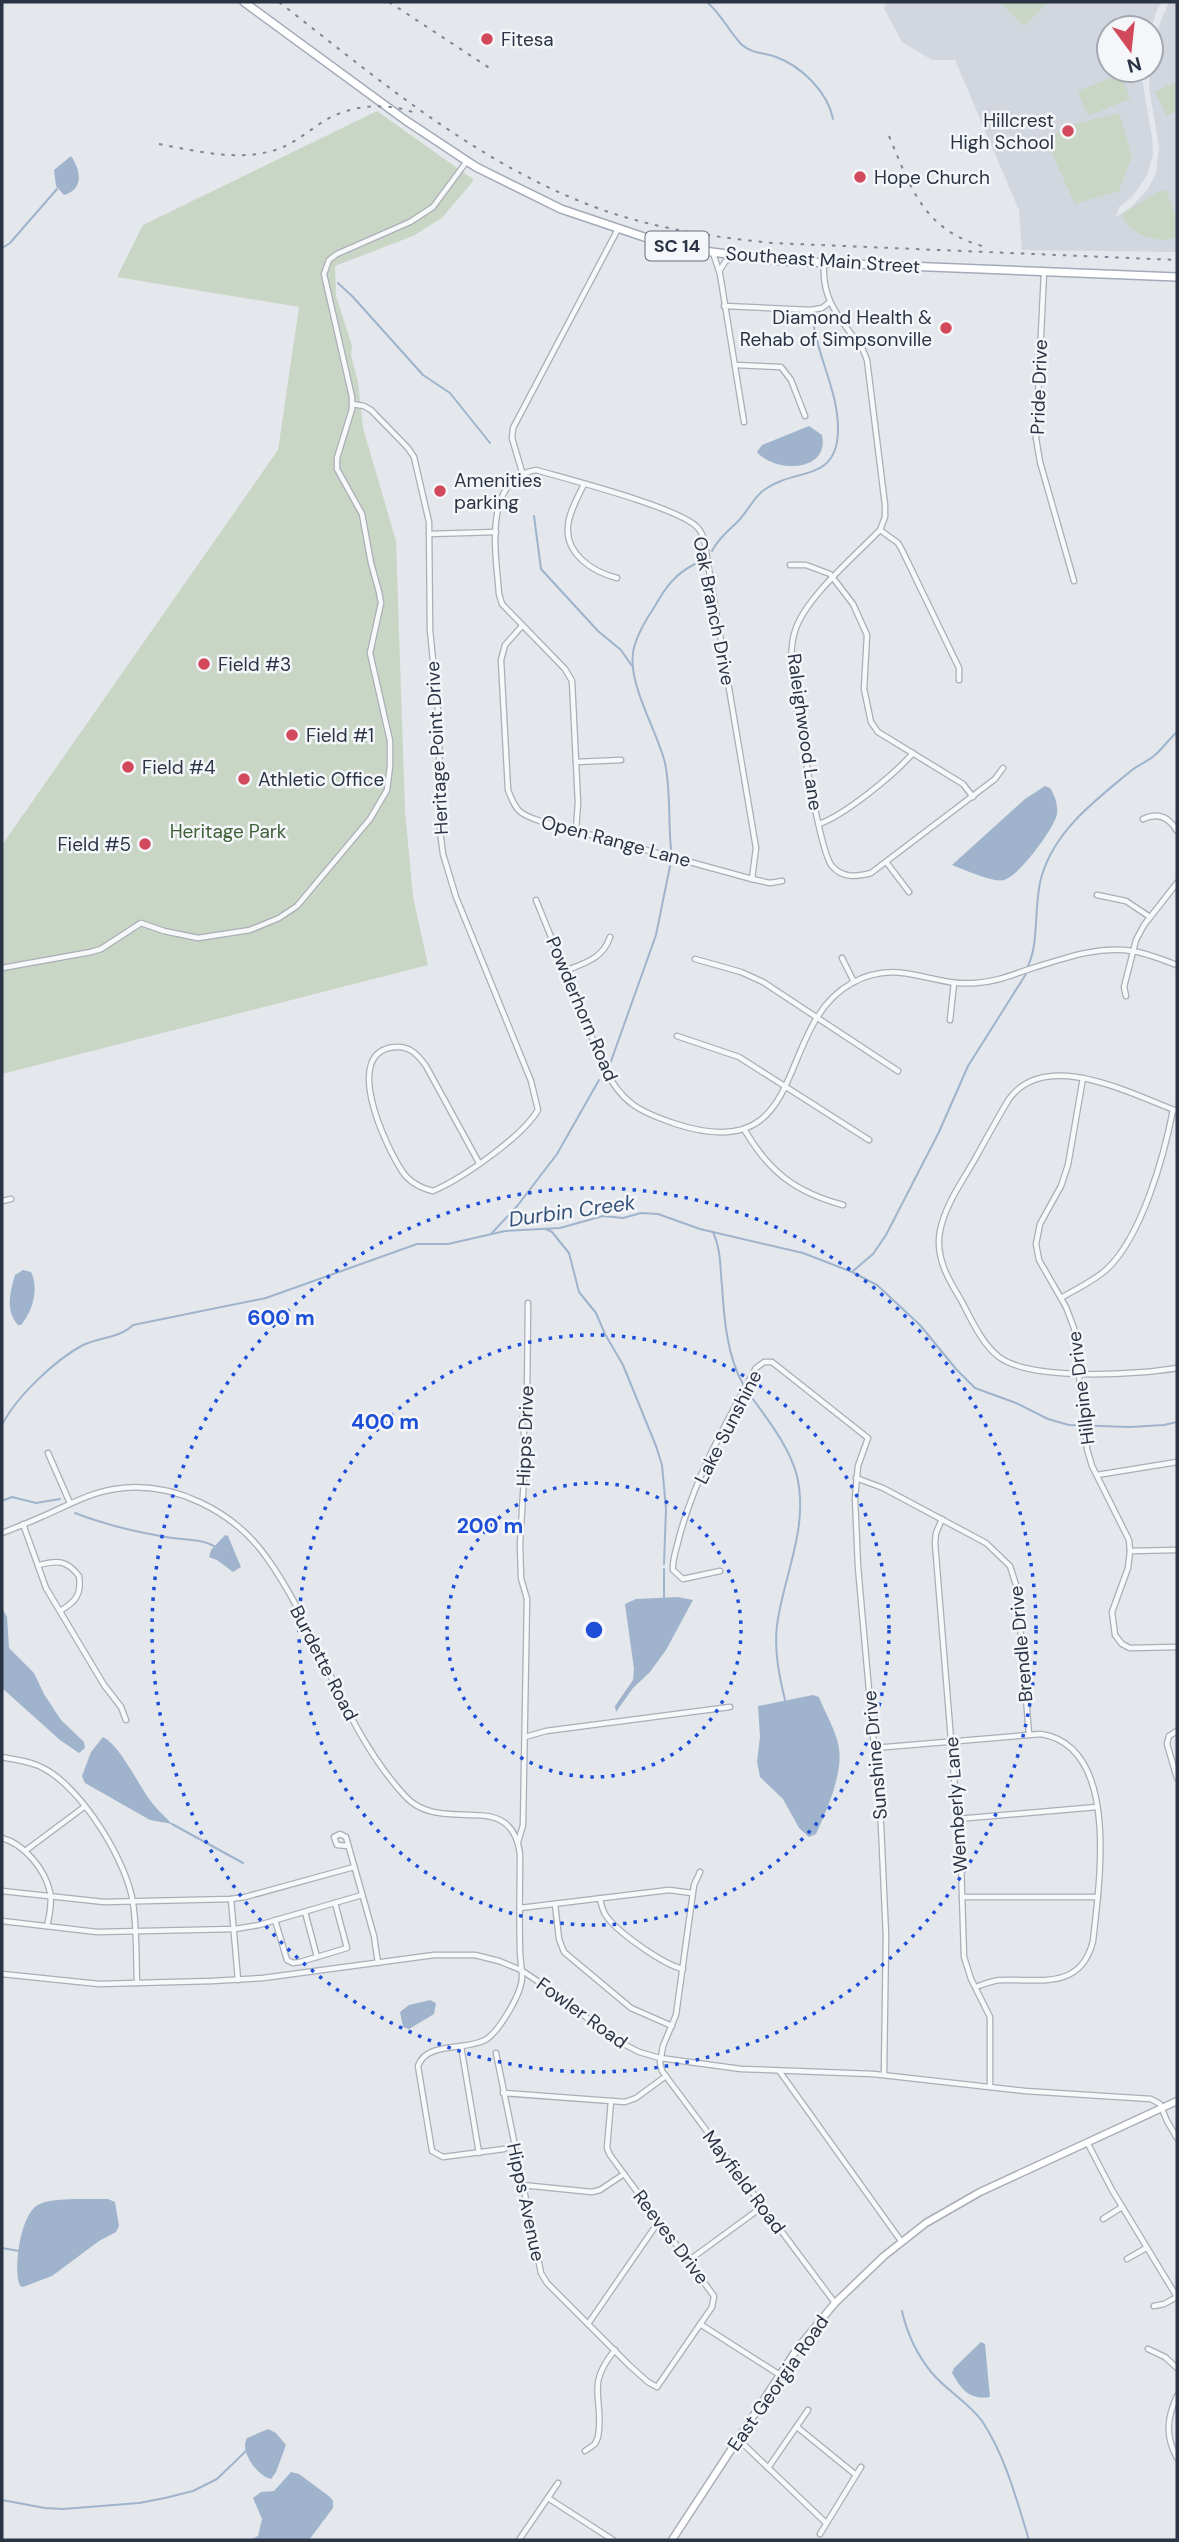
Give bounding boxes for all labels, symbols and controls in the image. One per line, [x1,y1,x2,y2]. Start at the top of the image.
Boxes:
north arrow [1095,14,1165,84]
place label: Fitesa [501,27,554,52]
marker: Fitesa [479,31,495,47]
text: N [1124,51,1144,79]
place label: Hillcrest High School [950,108,1054,155]
marker: Hillcrest High School [1060,123,1076,139]
place label: Hope Church [874,165,990,190]
marker: Hope Church [852,169,868,185]
road number: SC 14 [646,232,708,260]
street label: Southeast Main Street [725,241,921,279]
place label: Diamond Health & Rehab of Simpsonville [740,305,932,352]
marker: Diamond Health & Rehab of Simpsonville [938,320,954,336]
street label: Pride Drive [1025,339,1053,435]
place label: Amenities parking [454,468,542,515]
marker: Amenities parking [432,483,448,499]
street label: Oak Branch Drive [687,534,741,688]
place label: Field #3 [218,652,291,677]
street label: Raleighwood Lane [782,652,828,812]
marker: Field #3 [196,656,212,672]
street label: Heritage Point Drive [420,661,454,835]
place label: Field #1 [306,723,374,748]
marker: Field #1 [284,727,300,743]
place label: Field #4 [142,755,216,780]
marker: Field #4 [120,759,136,775]
place label: Athletic Office [258,767,384,792]
marker: Athletic Office [236,771,252,787]
street label: Open Range Lane [539,809,693,873]
park label: Heritage Park [170,819,287,844]
place label: Field #5 [57,832,131,857]
marker: Field #5 [137,836,153,852]
street label: Powderhorn Road [540,933,624,1085]
water label: Durbin Creek [507,1188,637,1234]
text: 600 m [247,1304,315,1332]
street label: Hillpine Drive [1062,1330,1100,1446]
street label: Lake Sunshine [689,1366,767,1488]
street label: Hipps Drive [511,1385,539,1487]
text: 400 m [351,1408,419,1436]
text: 200 m [457,1512,523,1540]
street label: Brendle Drive [1003,1585,1039,1703]
street label: Burdette Road [284,1601,364,1725]
centre of rings [582,1618,606,1642]
street label: Sunshine Drive [857,1689,893,1821]
street label: Wemberly Lane [939,1736,973,1874]
street label: Fowler Road [532,1972,632,2054]
street label: Mayfield Road [697,2125,791,2239]
street label: Hipps Avenue [501,2140,551,2264]
street label: Reeves Drive [627,2185,715,2289]
street label: East Georgia Road [722,2310,834,2456]

